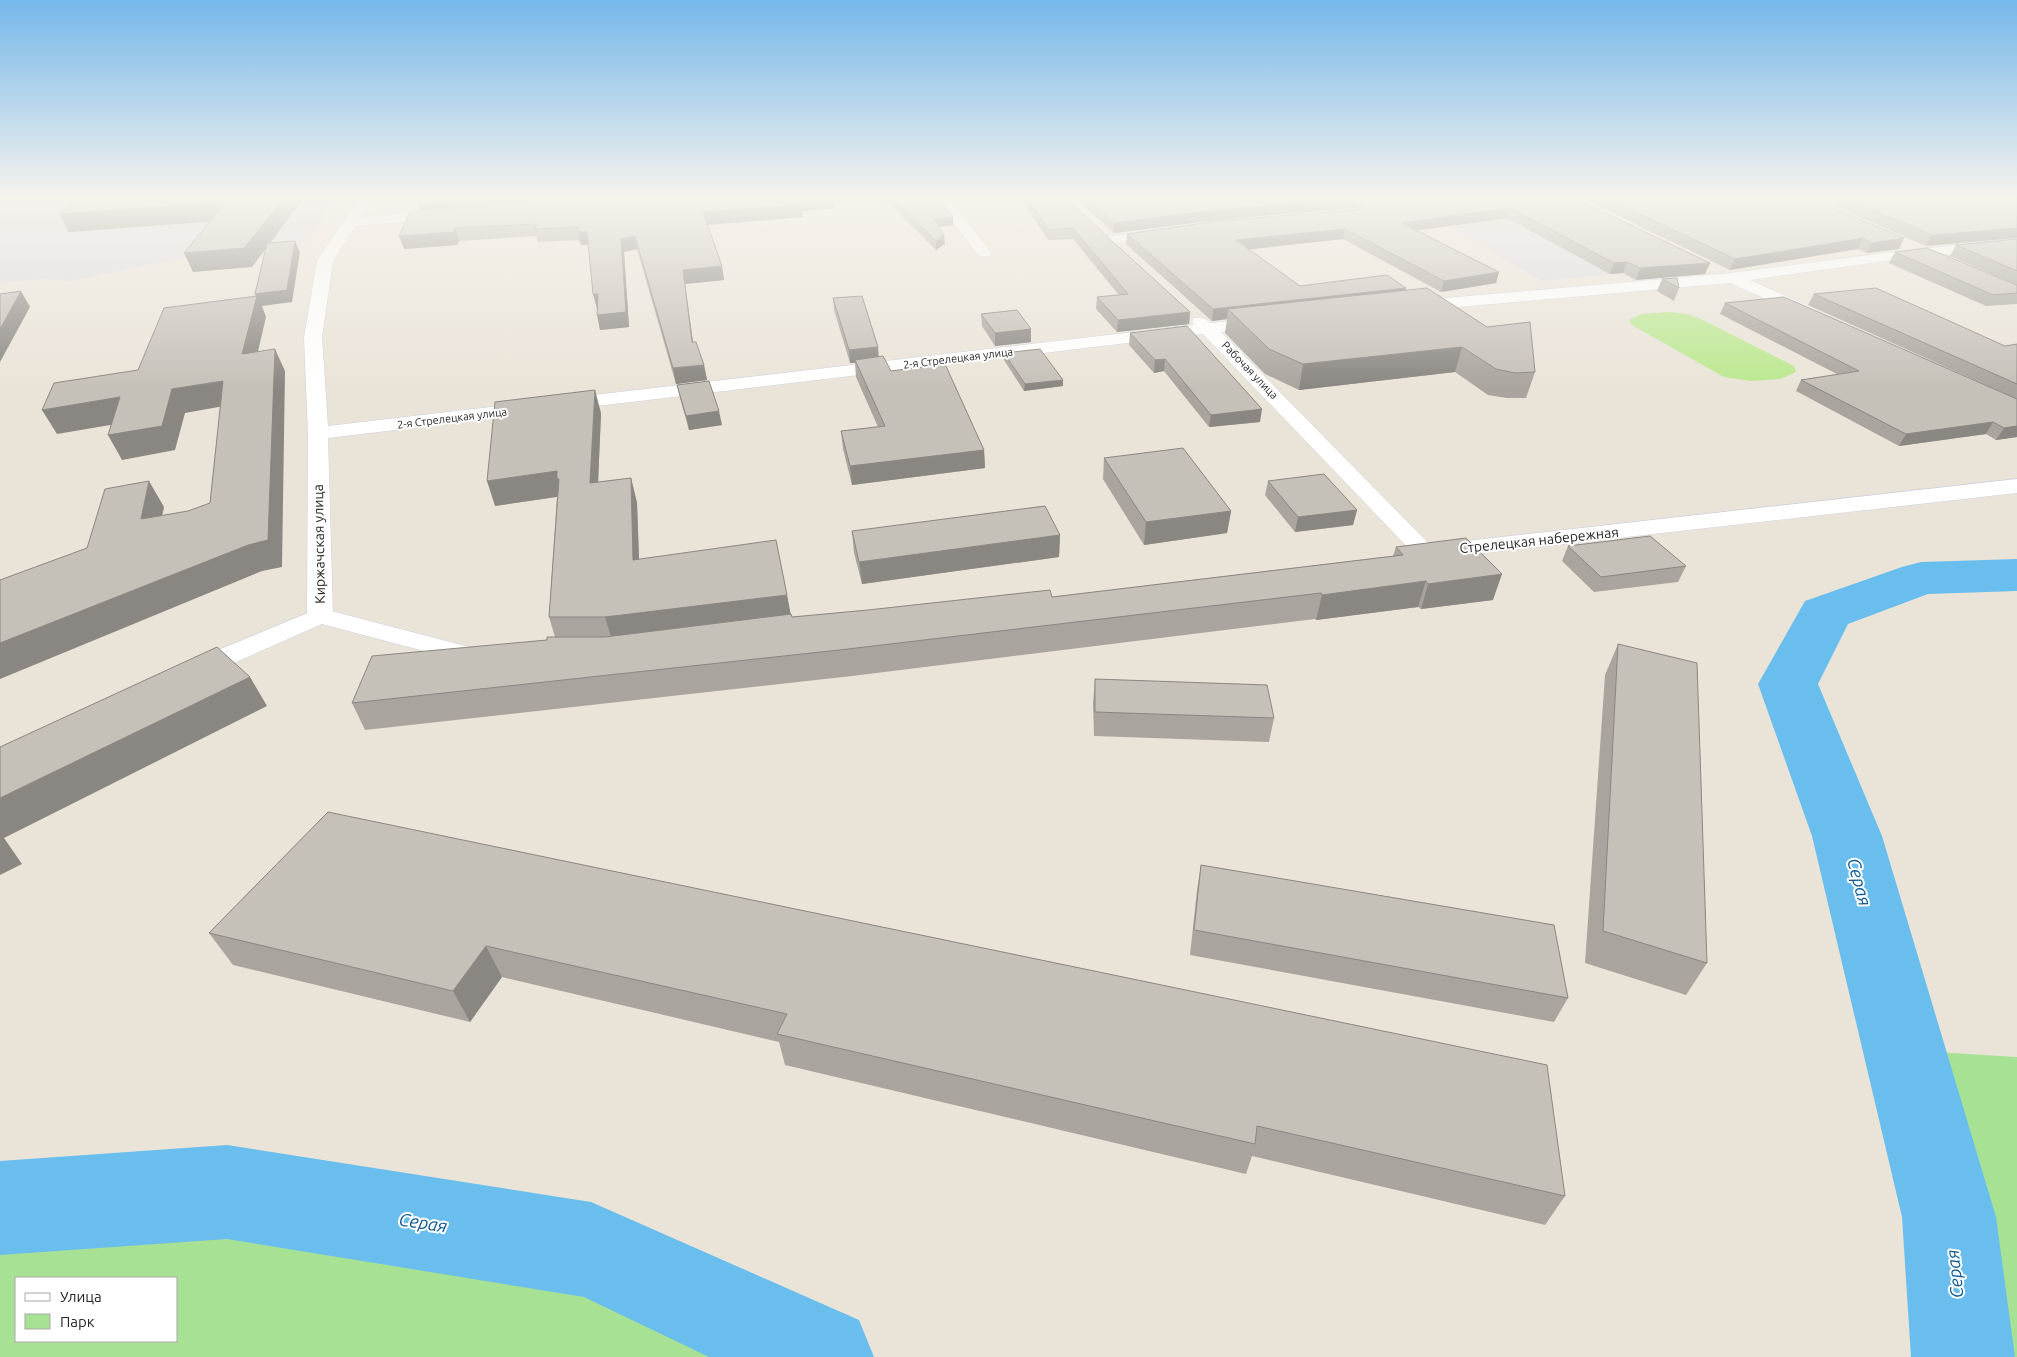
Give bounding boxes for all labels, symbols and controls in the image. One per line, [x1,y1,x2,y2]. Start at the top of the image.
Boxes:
street label: Рабочая улица [1220,339,1280,401]
street label: 2-я Стрелецкая улица [902,345,1014,371]
street label: 2-я Стрелецкая улица [396,405,508,431]
street label: Киржачская улица [310,484,328,604]
street label: Стрелецкая набережная [1459,524,1619,556]
water label: Серая [1844,856,1876,908]
water label: Серая [398,1208,449,1236]
water label: Серая [1942,1249,1966,1299]
legend [15,1277,178,1342]
text: Улица [60,1288,102,1305]
text: Парк [60,1313,95,1330]

